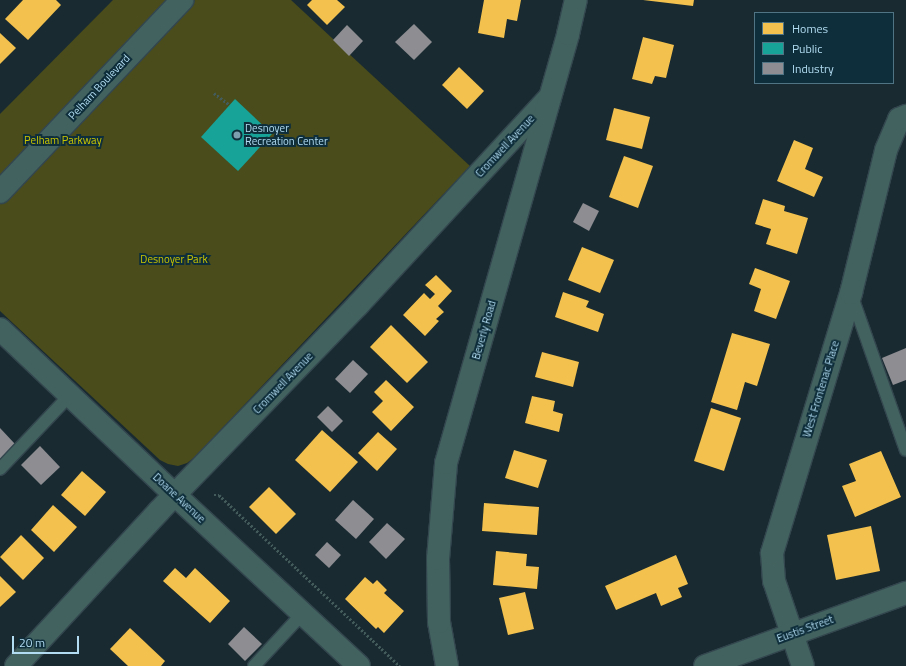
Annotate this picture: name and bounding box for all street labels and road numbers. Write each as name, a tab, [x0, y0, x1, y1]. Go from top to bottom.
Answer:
street label: Pelham Boulevard	[65, 52, 133, 122]
street label: Cromwell Avenue	[473, 112, 537, 180]
street label: Beverly Road	[469, 299, 499, 361]
street label: West Frontenac Place	[800, 339, 842, 439]
street label: Cromwell Avenue	[250, 350, 316, 416]
street label: Doane Avenue	[150, 470, 208, 526]
street label: Eustis Street	[775, 613, 835, 645]

